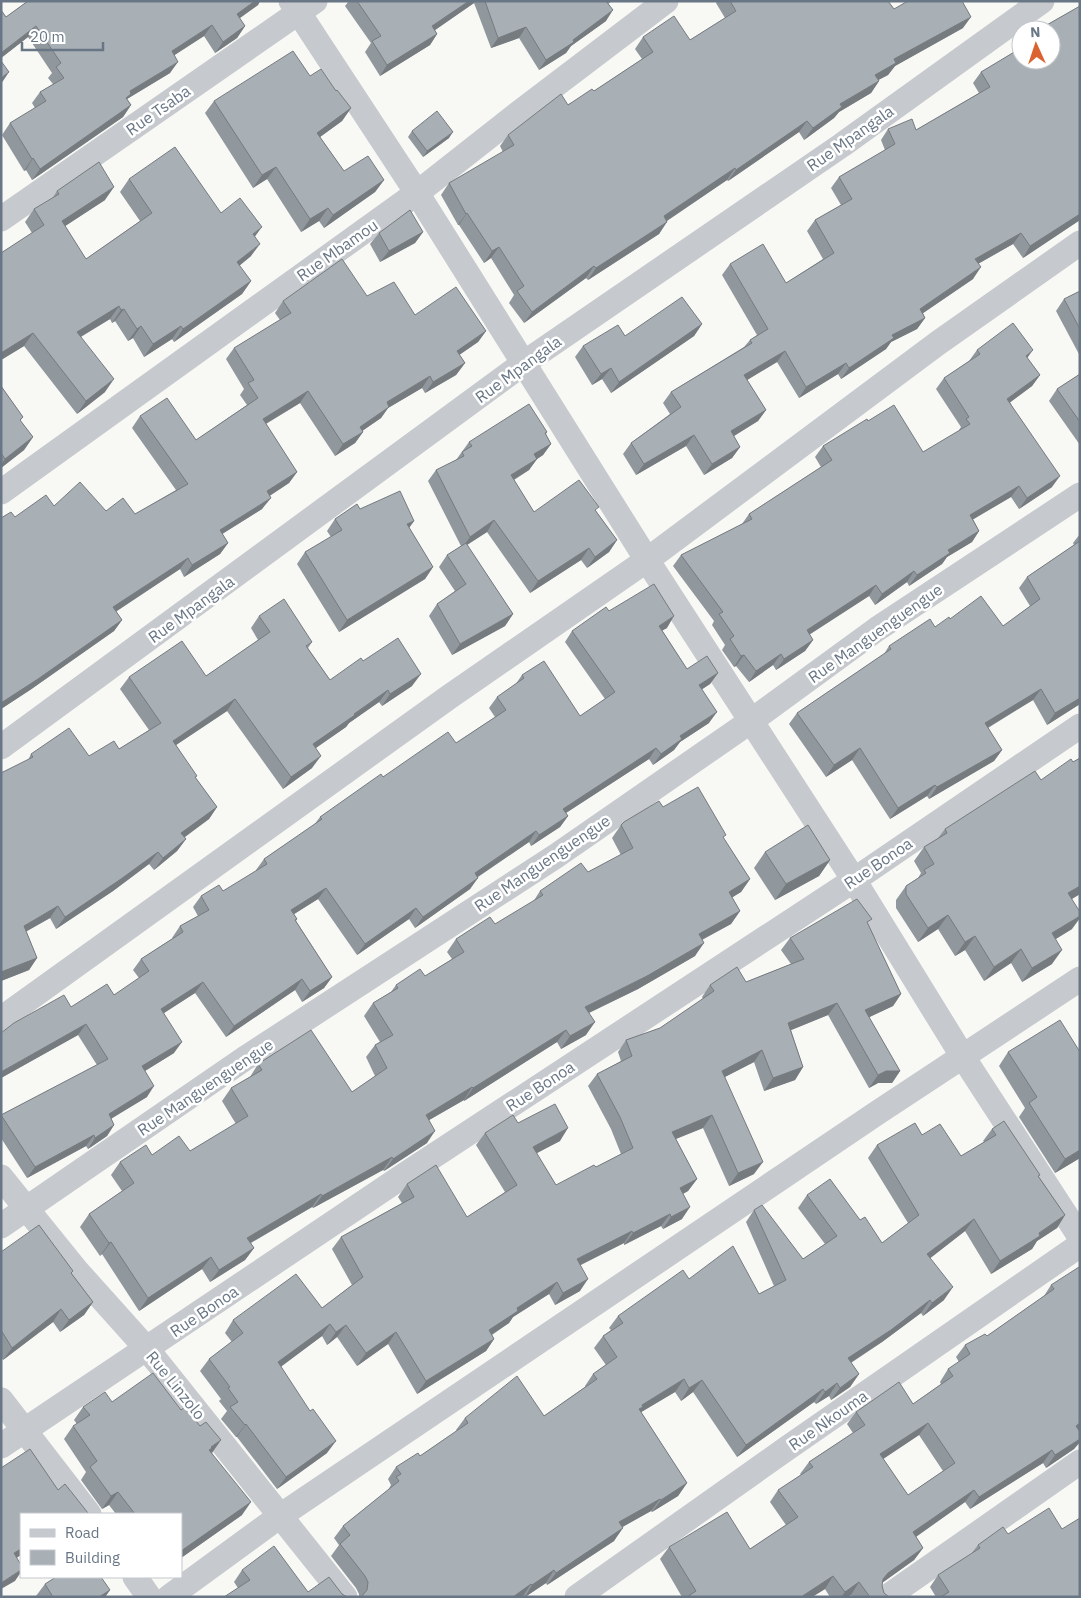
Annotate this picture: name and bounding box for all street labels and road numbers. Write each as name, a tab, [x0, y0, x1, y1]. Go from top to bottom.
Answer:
street label: Rue Tsaba	[122, 80, 194, 139]
street label: Rue Mpangala	[803, 100, 898, 175]
street label: Rue Mbamou	[292, 215, 382, 285]
street label: Rue Mpangala	[471, 331, 565, 407]
street label: Rue Mpangala	[144, 571, 238, 647]
street label: Rue Manguenguengue	[804, 579, 946, 687]
street label: Rue Manguenguengue	[470, 810, 614, 916]
street label: Rue Bonoa	[840, 833, 916, 893]
street label: Rue Manguenguengue	[133, 1034, 277, 1140]
street label: Rue Bonoa	[502, 1056, 578, 1116]
street label: Rue Bonoa	[166, 1281, 242, 1341]
street label: Rue Linzolo	[142, 1347, 210, 1423]
street label: Rue Nkouma	[785, 1385, 872, 1455]

